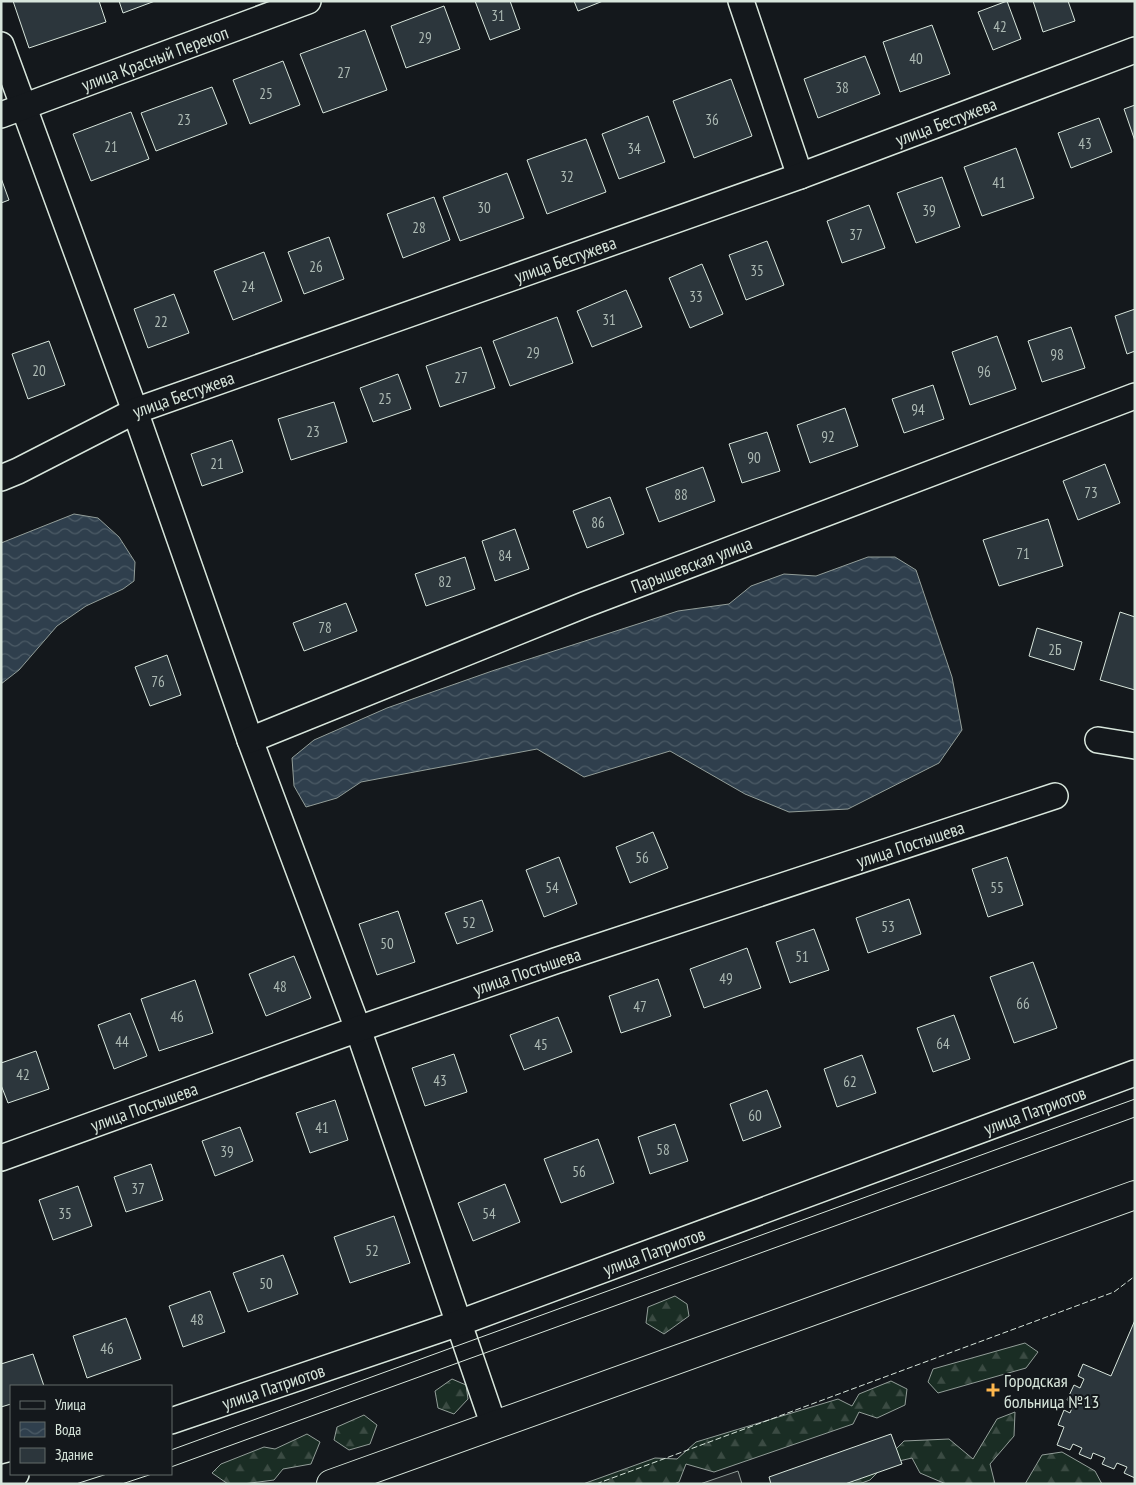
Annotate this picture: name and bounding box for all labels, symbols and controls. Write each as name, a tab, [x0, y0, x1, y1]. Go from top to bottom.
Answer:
house number: 31	[491, 6, 505, 25]
house number: 42	[993, 17, 1007, 36]
street label: улица Красный Перекоп	[78, 20, 231, 96]
house number: 29	[418, 28, 432, 47]
house number: 40	[909, 49, 923, 68]
house number: 27	[337, 63, 351, 82]
house number: 38	[835, 78, 849, 97]
house number: 25	[259, 84, 273, 103]
street label: улица Бестужева	[892, 92, 1000, 151]
house number: 23	[177, 110, 191, 129]
house number: 36	[705, 110, 719, 129]
house number: 43	[1078, 134, 1092, 153]
house number: 21	[104, 137, 118, 156]
house number: 34	[627, 139, 641, 158]
house number: 32	[560, 167, 574, 186]
house number: 41	[992, 173, 1006, 192]
house number: 30	[477, 198, 491, 217]
house number: 39	[922, 201, 936, 220]
house number: 28	[412, 218, 426, 237]
house number: 37	[849, 225, 863, 244]
street label: улица Бестужева	[511, 230, 619, 288]
house number: 26	[309, 257, 323, 276]
house number: 35	[750, 261, 764, 280]
house number: 24	[241, 277, 255, 296]
house number: 33	[689, 287, 703, 306]
house number: 31	[602, 310, 616, 329]
house number: 22	[154, 312, 168, 331]
house number: 29	[526, 343, 540, 362]
house number: 98	[1050, 345, 1064, 364]
house number: 20	[32, 361, 46, 380]
house number: 96	[977, 362, 991, 381]
street label: улица Бестужева	[129, 365, 237, 423]
house number: 27	[454, 368, 468, 387]
house number: 25	[378, 389, 392, 408]
house number: 94	[911, 400, 925, 419]
house number: 23	[306, 422, 320, 441]
house number: 92	[821, 427, 835, 446]
house number: 90	[747, 448, 761, 467]
house number: 21	[210, 454, 224, 473]
house number: 73	[1084, 483, 1098, 502]
house number: 88	[674, 485, 688, 504]
house number: 86	[591, 513, 605, 532]
street label: Парышевская улица	[627, 531, 755, 598]
house number: 71	[1016, 544, 1030, 563]
house number: 84	[498, 546, 512, 565]
house number: 82	[438, 572, 452, 591]
house number: 78	[318, 618, 332, 637]
house number: 2Б	[1048, 640, 1062, 659]
house number: 76	[151, 672, 165, 691]
street label: улица Постышева	[853, 815, 967, 872]
house number: 56	[635, 848, 649, 867]
house number: 54	[545, 878, 559, 897]
house number: 55	[990, 878, 1004, 897]
house number: 52	[462, 913, 476, 932]
house number: 53	[881, 917, 895, 936]
house number: 50	[380, 934, 394, 953]
street label: улица Постышева	[470, 942, 583, 1000]
house number: 51	[795, 947, 809, 966]
house number: 49	[719, 969, 733, 988]
house number: 48	[273, 977, 287, 996]
house number: 66	[1016, 994, 1030, 1013]
house number: 47	[633, 997, 647, 1016]
house number: 46	[170, 1007, 184, 1026]
house number: 44	[115, 1032, 129, 1051]
house number: 64	[936, 1034, 950, 1053]
house number: 45	[534, 1035, 548, 1054]
house number: 42	[16, 1065, 30, 1084]
house number: 43	[433, 1071, 447, 1090]
house number: 62	[843, 1072, 857, 1091]
street label: улица Постышева	[87, 1076, 201, 1136]
street label: улица Патриотов	[980, 1081, 1089, 1139]
house number: 60	[748, 1106, 762, 1125]
house number: 41	[315, 1118, 329, 1137]
house number: 58	[656, 1140, 670, 1159]
house number: 39	[220, 1142, 234, 1161]
house number: 56	[572, 1162, 586, 1181]
house number: 37	[131, 1179, 145, 1198]
house number: 35	[58, 1204, 72, 1223]
house number: 54	[482, 1204, 496, 1223]
street label: улица Патриотов	[600, 1222, 708, 1280]
house number: 52	[365, 1241, 379, 1260]
house number: 50	[259, 1274, 273, 1293]
house number: 48	[190, 1310, 204, 1329]
house number: 46	[100, 1339, 114, 1358]
street label: улица Патриотов	[219, 1358, 328, 1414]
place label: Городская больница №13	[1004, 1369, 1099, 1413]
marker: Городская больница №13	[986, 1383, 1000, 1397]
legend	[10, 1385, 172, 1475]
text: Улица	[55, 1395, 86, 1414]
text: Вода	[55, 1420, 81, 1439]
text: Здание	[55, 1445, 93, 1464]

